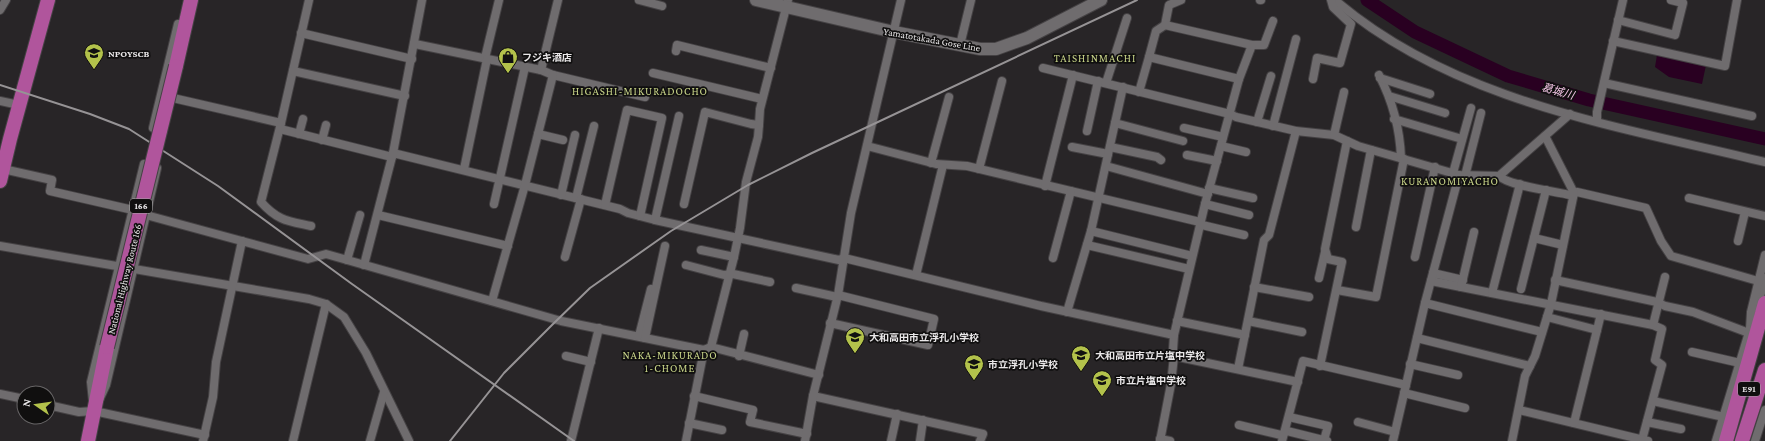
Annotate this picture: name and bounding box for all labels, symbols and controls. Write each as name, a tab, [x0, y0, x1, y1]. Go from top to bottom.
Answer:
street label: Yamatotakada Gose Line	[883, 26, 982, 54]
school or university icon: NPOYSCB	[83, 42, 105, 70]
shop icon: フジキ酒店	[497, 46, 519, 74]
place label: NPOYSCB	[108, 48, 150, 59]
place label: フジキ酒店	[522, 52, 572, 63]
district label: TAISHINMACHI	[1054, 52, 1136, 64]
water label: 葛城川	[1540, 81, 1576, 102]
district label: HIGASHI-MIKURADOCHO	[572, 85, 708, 97]
district label: KURANOMIYACHO	[1401, 175, 1499, 187]
road number: 166	[130, 199, 152, 213]
street label: National Highway Route 166	[105, 223, 143, 335]
school or university icon: 大和高田市立浮孔小学校	[844, 326, 866, 354]
place label: 大和高田市立浮孔小学校	[869, 332, 979, 343]
school or university icon: 大和高田市立片塩中学校	[1070, 344, 1092, 372]
district label: NAKA-MIKURADO 1-CHOME	[622, 349, 718, 374]
place label: 大和高田市立片塩中学校	[1095, 350, 1205, 361]
school or university icon: 市立浮孔小学校	[963, 353, 985, 381]
place label: 市立浮孔小学校	[988, 359, 1058, 370]
school or university icon: 市立片塩中学校	[1091, 369, 1113, 397]
place label: 市立片塩中学校	[1116, 375, 1186, 386]
road number: E91	[1738, 382, 1760, 396]
north arrow	[16, 385, 56, 425]
text: N	[20, 397, 33, 408]

